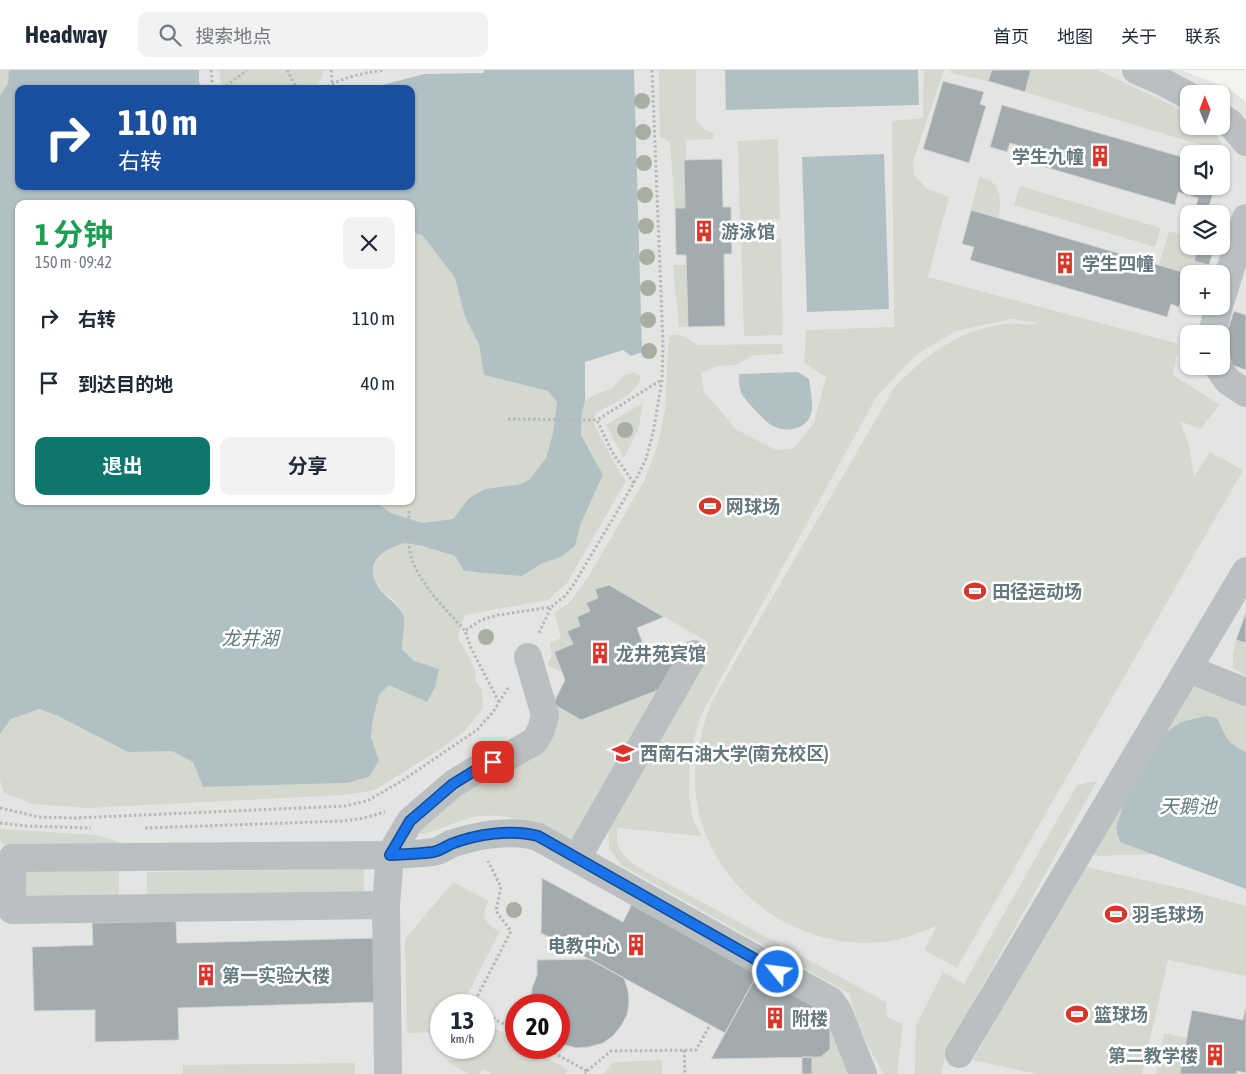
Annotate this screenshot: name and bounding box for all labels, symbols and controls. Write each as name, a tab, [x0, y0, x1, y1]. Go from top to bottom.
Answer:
search box	[138, 12, 488, 57]
text: Headway	[25, 21, 108, 48]
icon: search	[156, 21, 184, 49]
text: 搜索地点	[196, 25, 272, 47]
text: 首页	[993, 26, 1029, 47]
text: 地图	[1057, 26, 1093, 47]
text: 关于	[1121, 26, 1157, 47]
text: 联系	[1185, 26, 1221, 47]
north arrow	[1180, 85, 1230, 135]
map controls	[1180, 85, 1230, 375]
text: 110 m	[118, 102, 197, 142]
icon: right	[35, 105, 100, 170]
building icon: 学生九幢	[1087, 143, 1113, 169]
button: sound	[1180, 145, 1230, 195]
place label: 学生九幢	[1012, 146, 1084, 167]
text: 右转	[118, 148, 162, 174]
button: layers	[1180, 205, 1230, 255]
text: 1 分钟	[35, 217, 113, 251]
button: close	[343, 217, 395, 269]
building icon: 游泳馆	[691, 218, 717, 244]
place label: 游泳馆	[721, 221, 775, 242]
building icon: 学生四幢	[1052, 250, 1078, 276]
text: 150 m · 09:42	[35, 253, 112, 271]
place label: 学生四幢	[1082, 253, 1154, 274]
button: +	[1180, 265, 1230, 315]
icon: right	[35, 304, 63, 332]
text: 110 m	[352, 307, 395, 329]
text: 右转	[78, 308, 116, 330]
button: −	[1180, 325, 1230, 375]
icon: arrive	[35, 369, 63, 397]
text: 40 m	[361, 372, 395, 394]
text: 到达目的地	[78, 373, 173, 395]
button: 退出	[35, 437, 210, 495]
button: 分享	[220, 437, 395, 495]
sports icon: 网球场	[697, 493, 723, 519]
place label: 网球场	[726, 496, 780, 517]
sports icon: 田径运动场	[962, 578, 988, 604]
place label: 田径运动场	[992, 581, 1082, 602]
water label: 龙井湖	[221, 627, 281, 649]
building icon: 龙井苑宾馆	[587, 640, 613, 666]
place label: 龙井苑宾馆	[616, 643, 706, 664]
school or university icon: 西南石油大学(南充校区)	[610, 740, 636, 766]
pin	[472, 741, 514, 783]
place label: 西南石油大学(南充校区)	[640, 743, 829, 764]
icon: arrive	[479, 748, 507, 776]
water label: 天鹅池	[1159, 795, 1218, 817]
sports icon: 羽毛球场	[1103, 901, 1129, 927]
place label: 羽毛球场	[1132, 904, 1204, 925]
building icon: 电教中心	[623, 932, 649, 958]
place label: 电教中心	[548, 935, 620, 956]
position arrow	[751, 945, 803, 997]
building icon: 第一实验大楼	[193, 962, 219, 988]
place label: 第一实验大楼	[222, 965, 330, 986]
speed limit sign: 20	[505, 994, 570, 1059]
sports icon: 篮球场	[1064, 1001, 1090, 1027]
place label: 篮球场	[1094, 1004, 1148, 1025]
building icon: 附楼	[762, 1005, 788, 1031]
text: 13	[451, 1006, 474, 1034]
place label: 附楼	[792, 1008, 828, 1029]
text: km/h	[451, 1032, 474, 1046]
building icon: 第二教学楼	[1202, 1042, 1228, 1068]
place label: 第二教学楼	[1108, 1045, 1198, 1066]

